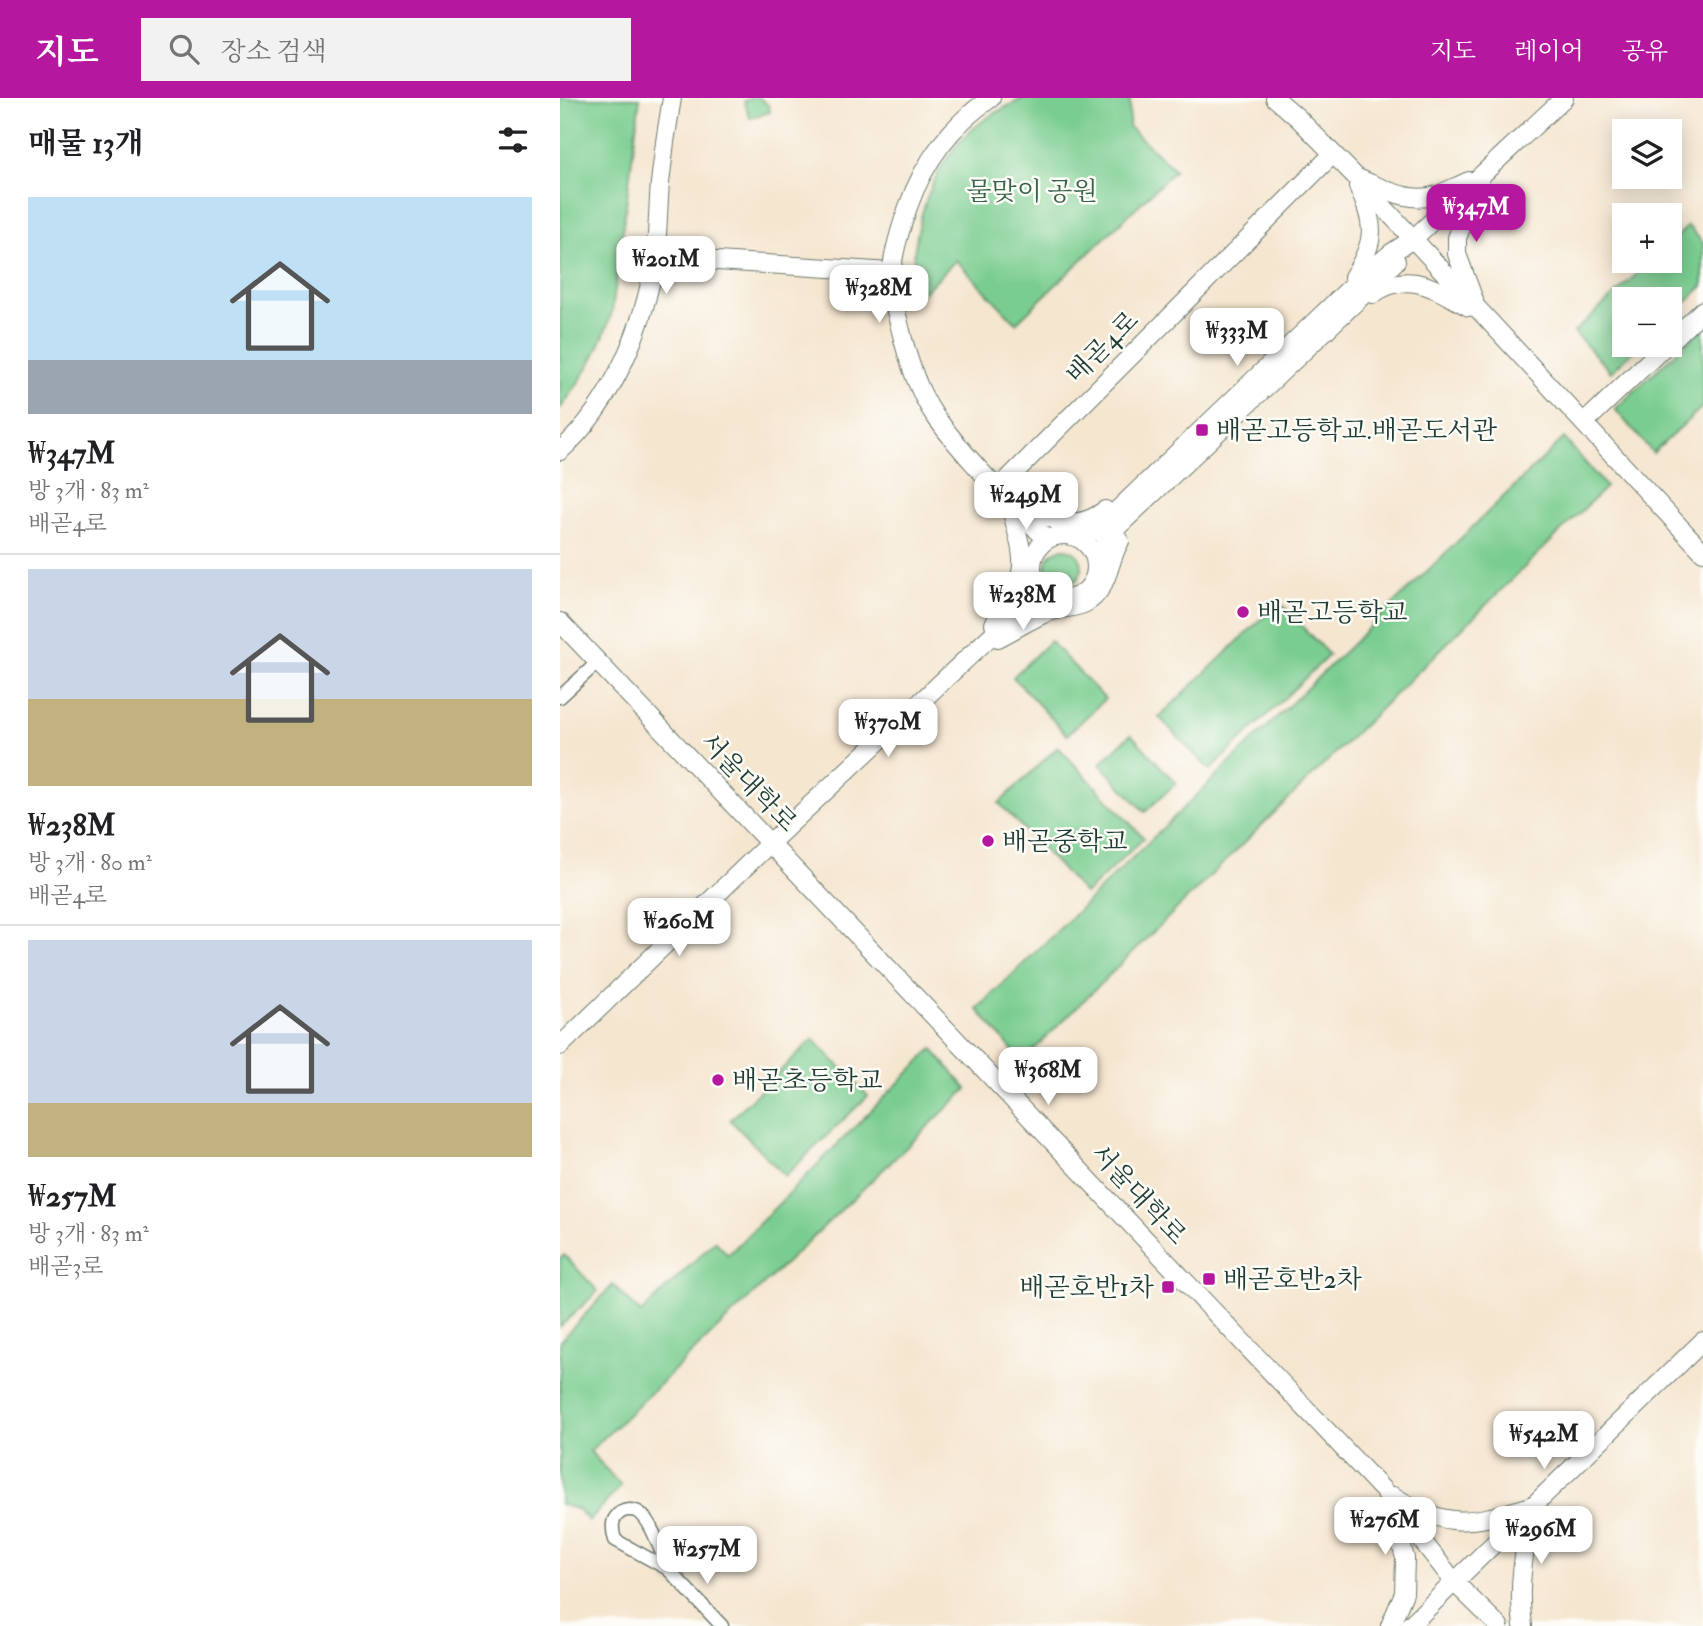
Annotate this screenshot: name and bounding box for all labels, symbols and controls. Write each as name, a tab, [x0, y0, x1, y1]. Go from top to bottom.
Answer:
search box	[141, 18, 631, 81]
icon: search	[165, 30, 203, 68]
text: 지도	[35, 32, 99, 73]
text: 장소 검색	[221, 36, 327, 68]
text: 지도	[1430, 36, 1476, 67]
text: 레이어	[1514, 36, 1584, 67]
text: 공유	[1622, 36, 1668, 67]
map controls	[1612, 119, 1682, 357]
button: layers	[1612, 119, 1682, 189]
icon: filters	[494, 121, 532, 159]
text: 매물 13개	[28, 125, 143, 162]
park label: 물맞이 공원	[966, 176, 1098, 208]
pin: ₩347M	[1427, 184, 1525, 244]
text: ₩347M	[1443, 192, 1509, 221]
button: +	[1612, 203, 1682, 273]
pin: ₩201M	[617, 236, 715, 296]
icon: home	[217, 243, 343, 369]
text: ₩201M	[632, 244, 700, 273]
pin: ₩328M	[830, 266, 928, 325]
text: ₩328M	[845, 273, 913, 302]
button: −	[1612, 287, 1682, 357]
street label: 배곧4로	[1060, 305, 1146, 391]
pin: ₩333M	[1188, 308, 1286, 368]
text: ₩333M	[1206, 316, 1268, 345]
place label: 배곧고등학교.배곧도서관	[1216, 415, 1497, 447]
marker: 배곧고등학교.배곧도서관	[1194, 422, 1210, 438]
text: ₩347M	[28, 435, 115, 472]
pin: ₩249M	[977, 472, 1075, 532]
text: 방 3개 · 83 m²	[28, 476, 149, 505]
text: ₩249M	[990, 480, 1062, 509]
text: 배곧4로	[28, 509, 107, 538]
pin: ₩238M	[974, 573, 1072, 632]
text: ₩238M	[989, 580, 1057, 609]
place label: 배곧고등학교	[1257, 597, 1408, 629]
marker: 배곧고등학교	[1235, 604, 1251, 620]
icon: home	[217, 615, 343, 741]
pin: ₩370M	[839, 700, 937, 759]
text: ₩370M	[855, 707, 921, 736]
street label: 서울대학로	[693, 726, 803, 839]
text: ₩238M	[28, 807, 116, 844]
place label: 배곧중학교	[1002, 826, 1128, 858]
marker: 배곧중학교	[980, 833, 996, 849]
text: 방 3개 · 80 m²	[28, 848, 152, 877]
text: 배곧4로	[28, 881, 107, 910]
pin: ₩260M	[630, 898, 728, 958]
text: ₩260M	[644, 906, 714, 935]
icon: home	[217, 986, 343, 1112]
pin: ₩368M	[999, 1048, 1097, 1107]
text: ₩368M	[1014, 1055, 1082, 1084]
place label: 배곧초등학교	[732, 1065, 883, 1097]
marker: 배곧초등학교	[710, 1072, 726, 1088]
street label: 서울대학로	[1084, 1138, 1193, 1252]
text: ₩257M	[28, 1178, 117, 1215]
text: 방 3개 · 83 m²	[28, 1219, 149, 1248]
text: 배곧3로	[28, 1252, 103, 1281]
place label: 배곧호반2차	[1223, 1264, 1362, 1296]
marker: 배곧호반2차	[1201, 1271, 1217, 1287]
place label: 배곧호반1차	[1019, 1272, 1154, 1304]
marker: 배곧호반1차	[1160, 1279, 1176, 1295]
pin: ₩542M	[1495, 1412, 1593, 1471]
text: ₩542M	[1509, 1419, 1579, 1448]
pin: ₩276M	[1336, 1498, 1434, 1557]
text: ₩276M	[1350, 1505, 1420, 1534]
pin: ₩296M	[1492, 1506, 1590, 1566]
text: ₩296M	[1506, 1514, 1576, 1543]
pin: ₩257M	[658, 1526, 756, 1586]
text: ₩257M	[673, 1534, 741, 1563]

